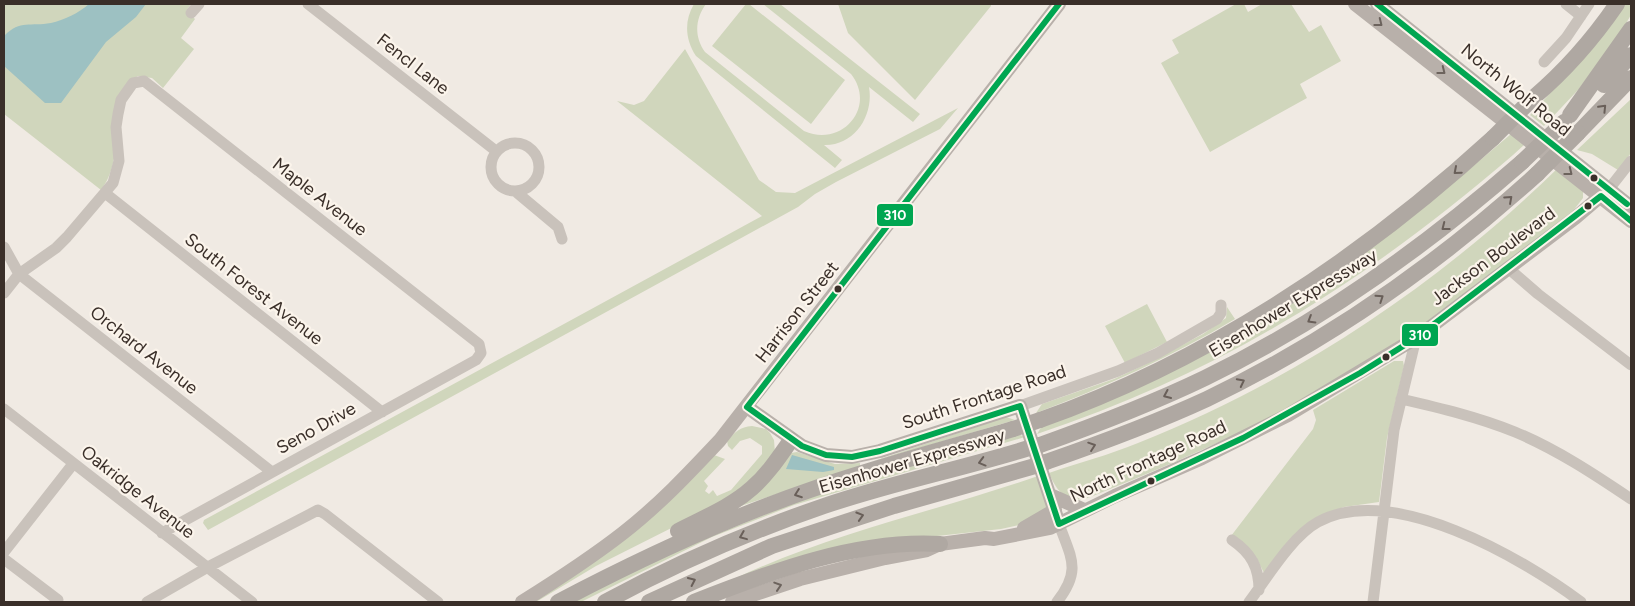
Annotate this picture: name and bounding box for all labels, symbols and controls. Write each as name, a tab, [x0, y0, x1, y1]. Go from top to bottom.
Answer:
one-way arrow	[1373, 17, 1382, 25]
street label: Fencl Lane	[372, 29, 454, 99]
street label: North Wolf Road	[1457, 39, 1575, 141]
one-way arrow	[1436, 66, 1445, 75]
one-way arrow	[1597, 105, 1606, 114]
street label: Maple Avenue	[268, 153, 372, 241]
one-way arrow	[1453, 165, 1462, 174]
one-way arrow	[1564, 166, 1573, 175]
unlabelled marker	[1589, 173, 1599, 183]
one-way arrow	[1503, 196, 1512, 205]
unlabelled marker	[1583, 201, 1593, 211]
street label: Jackson Boulevard	[1426, 202, 1560, 310]
line badge: 310	[876, 203, 914, 227]
text: 310	[884, 207, 906, 224]
one-way arrow	[1441, 222, 1450, 231]
street label: South Forest Avenue	[180, 228, 328, 350]
street label: Eisenhower Expressway	[1205, 244, 1382, 362]
street label: Harrison Street	[751, 257, 844, 367]
unlabelled marker	[833, 284, 843, 294]
one-way arrow	[1375, 295, 1384, 304]
street label: Orchard Avenue	[86, 301, 203, 399]
one-way arrow	[1307, 313, 1316, 323]
line badge: 310	[1401, 323, 1439, 347]
text: 310	[1409, 327, 1431, 344]
unlabelled marker	[1381, 352, 1391, 362]
street label: South Frontage Road	[899, 360, 1069, 434]
one-way arrow	[1236, 378, 1245, 388]
one-way arrow	[1163, 389, 1172, 400]
street label: Seno Drive	[272, 397, 360, 459]
street label: North Frontage Road	[1066, 415, 1230, 507]
street label: Eisenhower Expressway	[816, 424, 1008, 498]
street label: Oakridge Avenue	[77, 441, 199, 543]
one-way arrow	[1087, 442, 1096, 452]
one-way arrow	[977, 456, 986, 467]
unlabelled marker	[1146, 476, 1156, 486]
one-way arrow	[795, 488, 803, 498]
one-way arrow	[855, 512, 864, 522]
one-way arrow	[739, 530, 748, 540]
one-way arrow	[687, 576, 696, 587]
one-way arrow	[773, 582, 781, 592]

